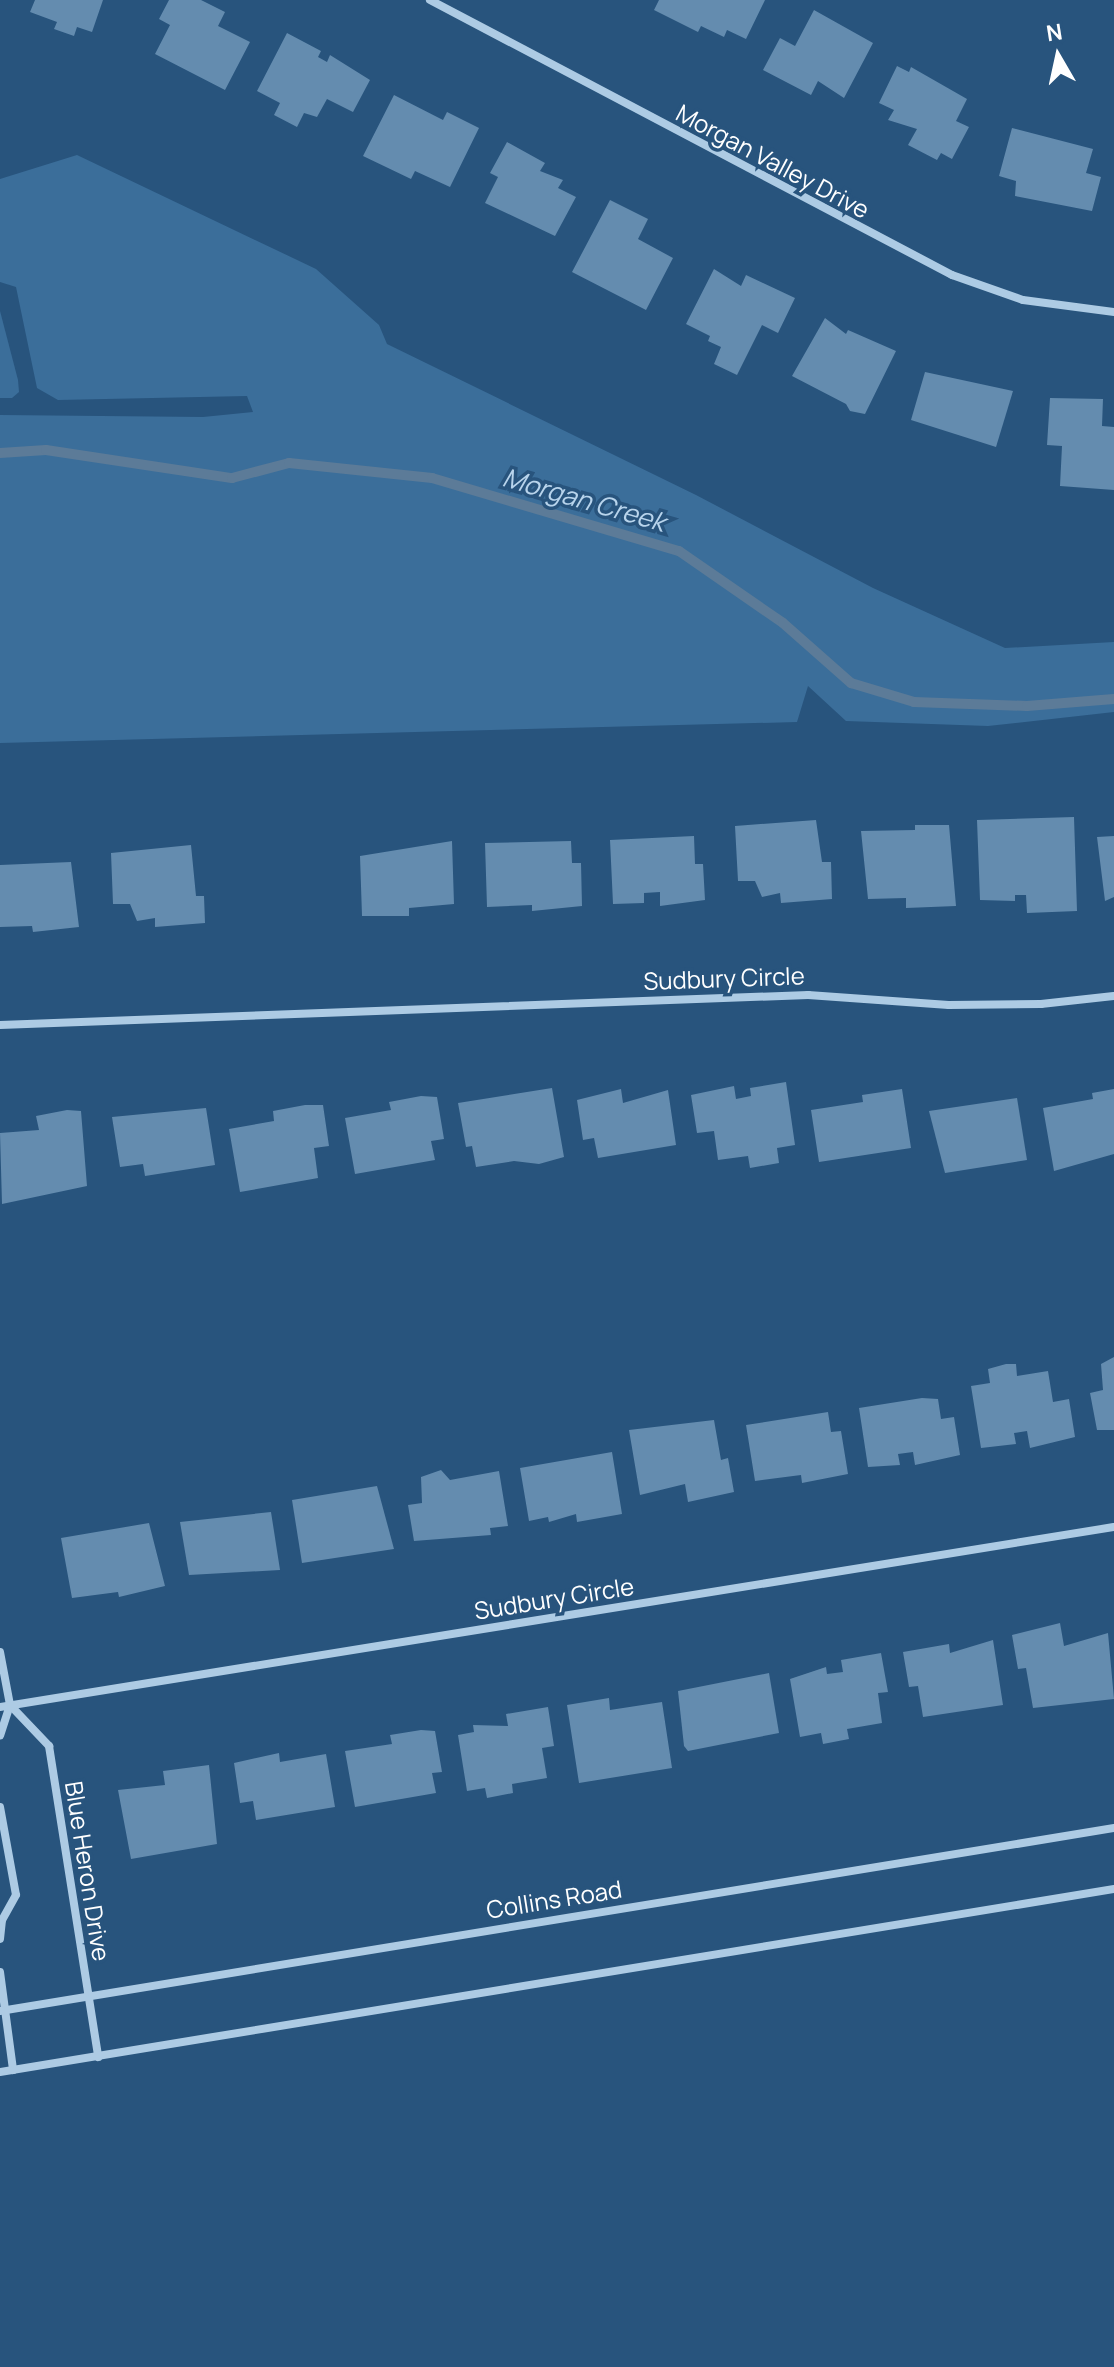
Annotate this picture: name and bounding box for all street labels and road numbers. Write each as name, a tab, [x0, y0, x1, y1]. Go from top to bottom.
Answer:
street label: Morgan Valley Drive	[672, 98, 874, 224]
street label: Sudbury Circle	[643, 961, 805, 995]
street label: Sudbury Circle	[472, 1571, 636, 1625]
street label: Blue Heron Drive	[60, 1779, 116, 1963]
street label: Collins Road	[484, 1874, 624, 1924]

